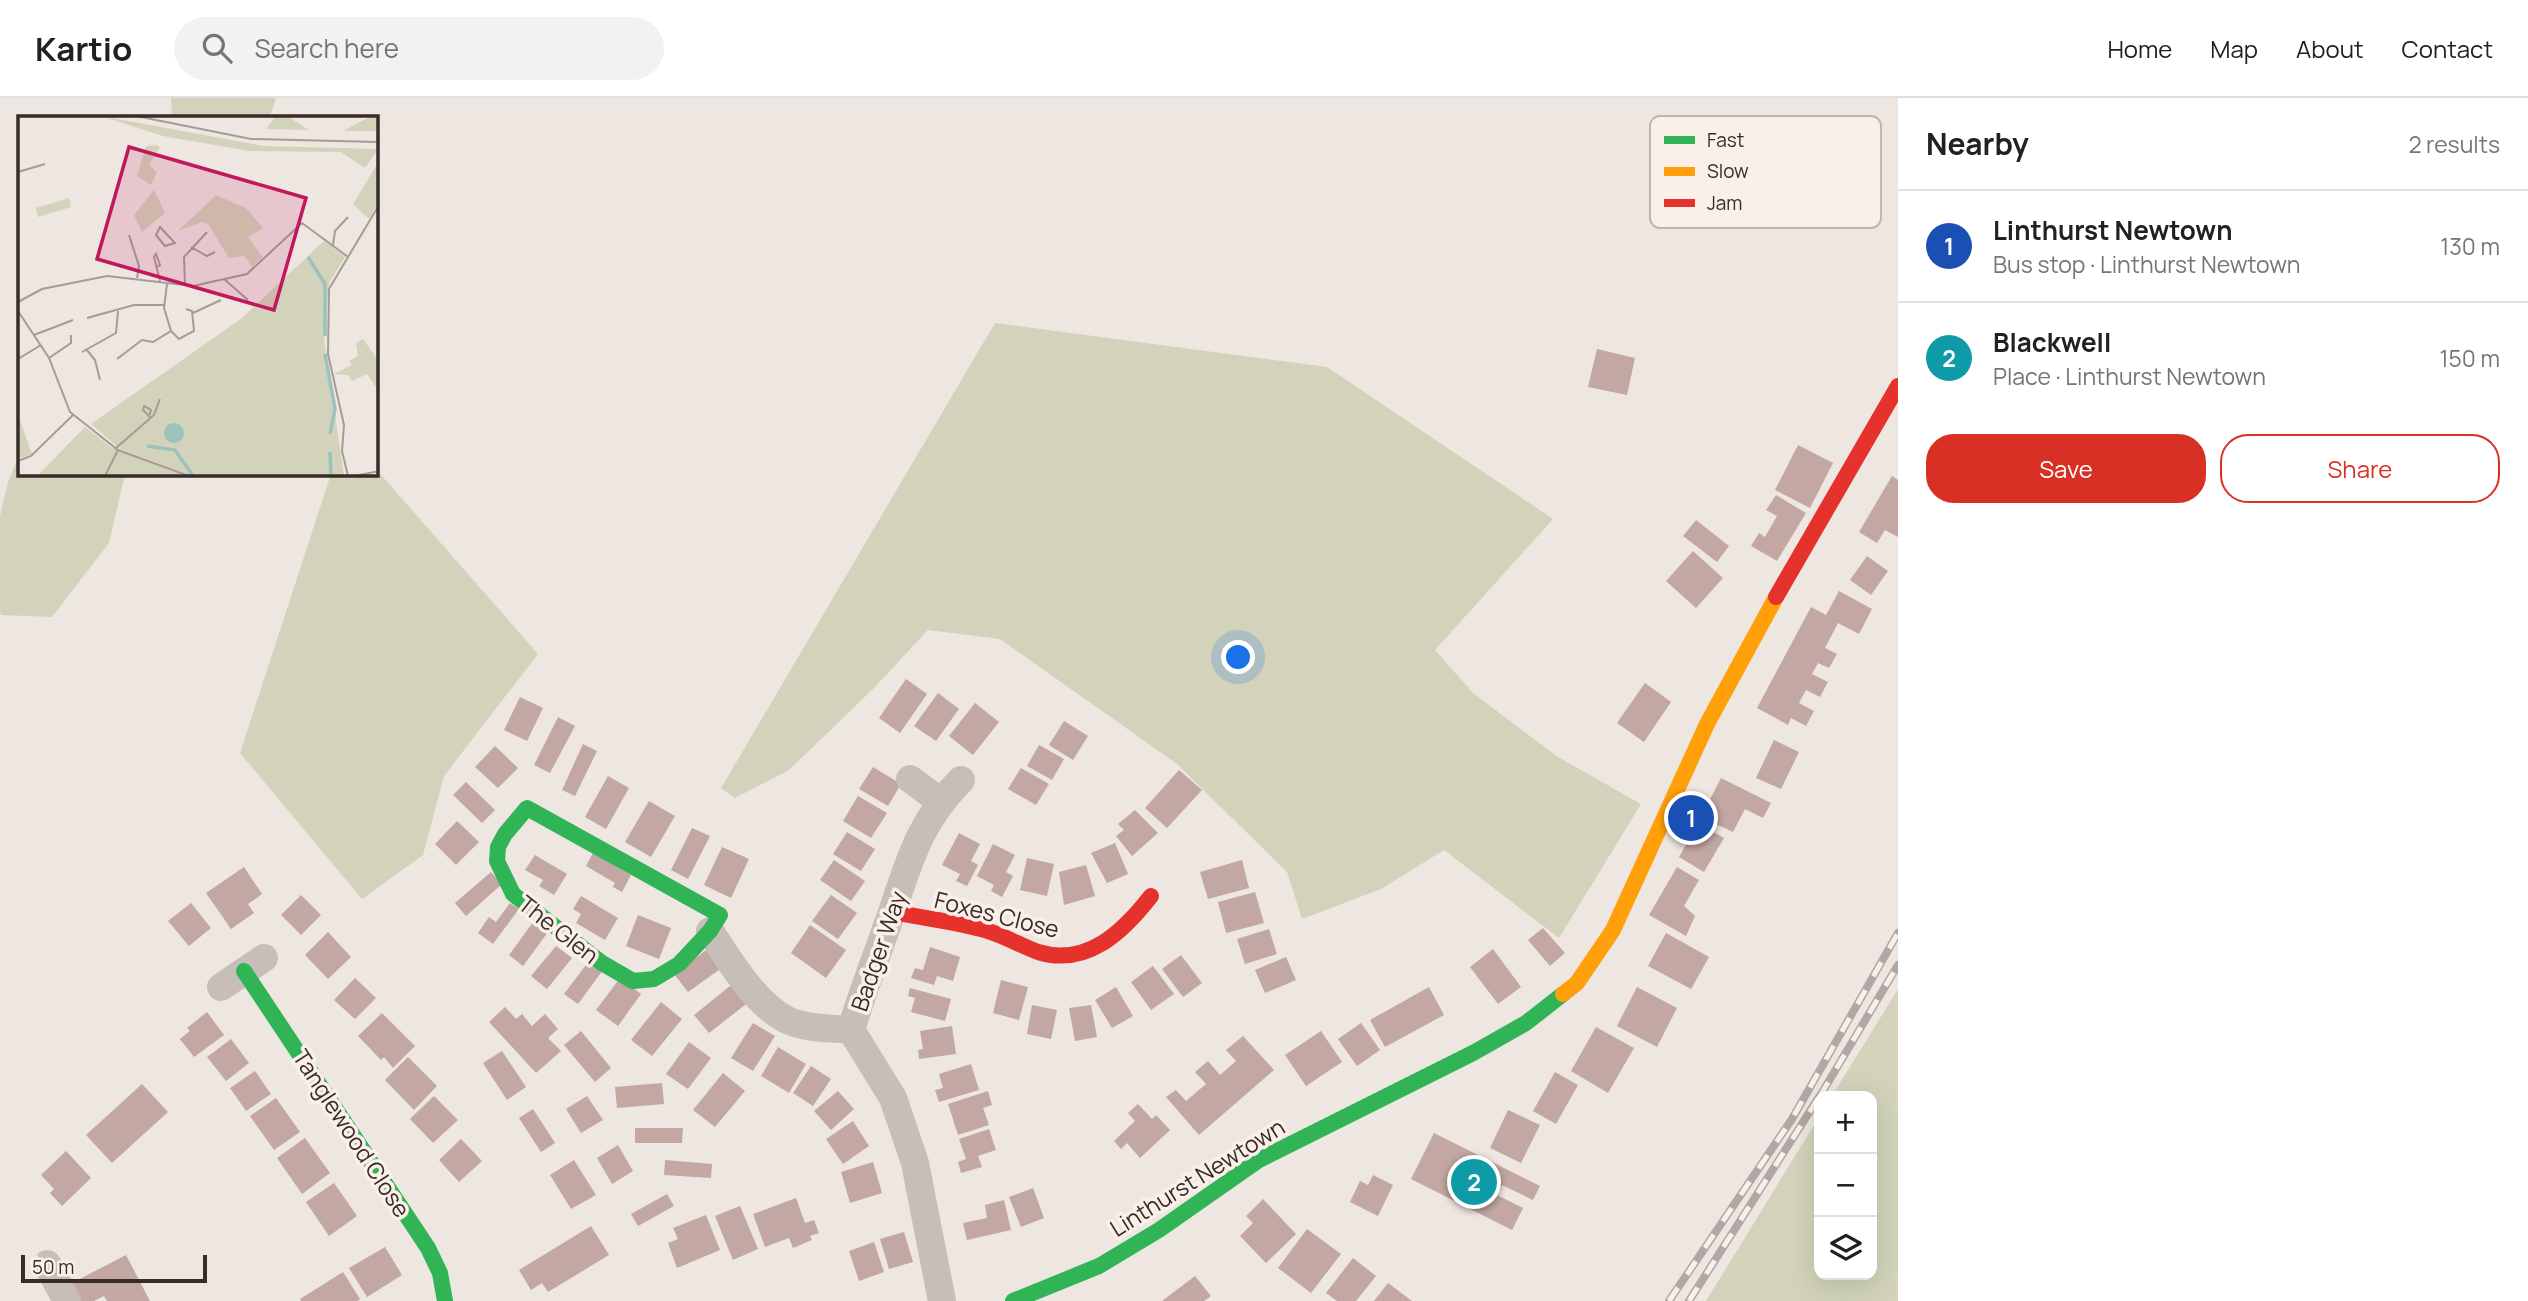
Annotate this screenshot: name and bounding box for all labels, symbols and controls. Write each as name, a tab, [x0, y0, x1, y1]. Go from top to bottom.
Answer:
search box	[174, 17, 664, 80]
text: Kartio	[35, 26, 132, 71]
icon: search	[198, 29, 236, 67]
text: Search here	[254, 30, 399, 66]
text: Home	[2107, 32, 2172, 65]
text: Map	[2210, 32, 2258, 65]
text: About	[2296, 32, 2364, 65]
text: Contact	[2402, 32, 2493, 65]
inset map	[18, 116, 378, 476]
legend	[1650, 116, 1881, 228]
text: Nearby	[1926, 123, 2029, 164]
text: Fast	[1707, 127, 1744, 153]
text: 2 results	[2408, 128, 2500, 160]
text: Slow	[1707, 158, 1749, 184]
text: Jam	[1707, 190, 1742, 216]
text: Linthurst Newtown	[1993, 212, 2233, 248]
text: 1	[1944, 230, 1954, 262]
text: 130 m	[2440, 230, 2500, 262]
text: Bus stop · Linthurst Newtown	[1993, 248, 2301, 280]
text: Blackwell	[1993, 324, 2111, 360]
text: 2	[1942, 342, 1956, 374]
text: 150 m	[2440, 342, 2500, 374]
text: Place · Linthurst Newtown	[1993, 360, 2266, 392]
button: Save	[1926, 434, 2206, 503]
button: Share	[2220, 434, 2500, 503]
your location	[1221, 640, 1255, 674]
pin: 1	[1668, 792, 1714, 844]
street label: Foxes Close	[931, 883, 1063, 945]
street label: Badger Way	[842, 887, 914, 1015]
street label: The Glen	[512, 888, 606, 970]
street label: Tanglewood Close	[286, 1043, 418, 1223]
map controls	[1814, 1091, 1877, 1280]
button: +	[1814, 1091, 1877, 1154]
street label: Linthurst Newtown	[1103, 1110, 1291, 1244]
button: −	[1814, 1154, 1877, 1217]
pin: 2	[1451, 1156, 1497, 1208]
button: layers	[1814, 1217, 1877, 1280]
scale bar	[21, 1252, 206, 1284]
text: 50 m	[32, 1254, 74, 1280]

